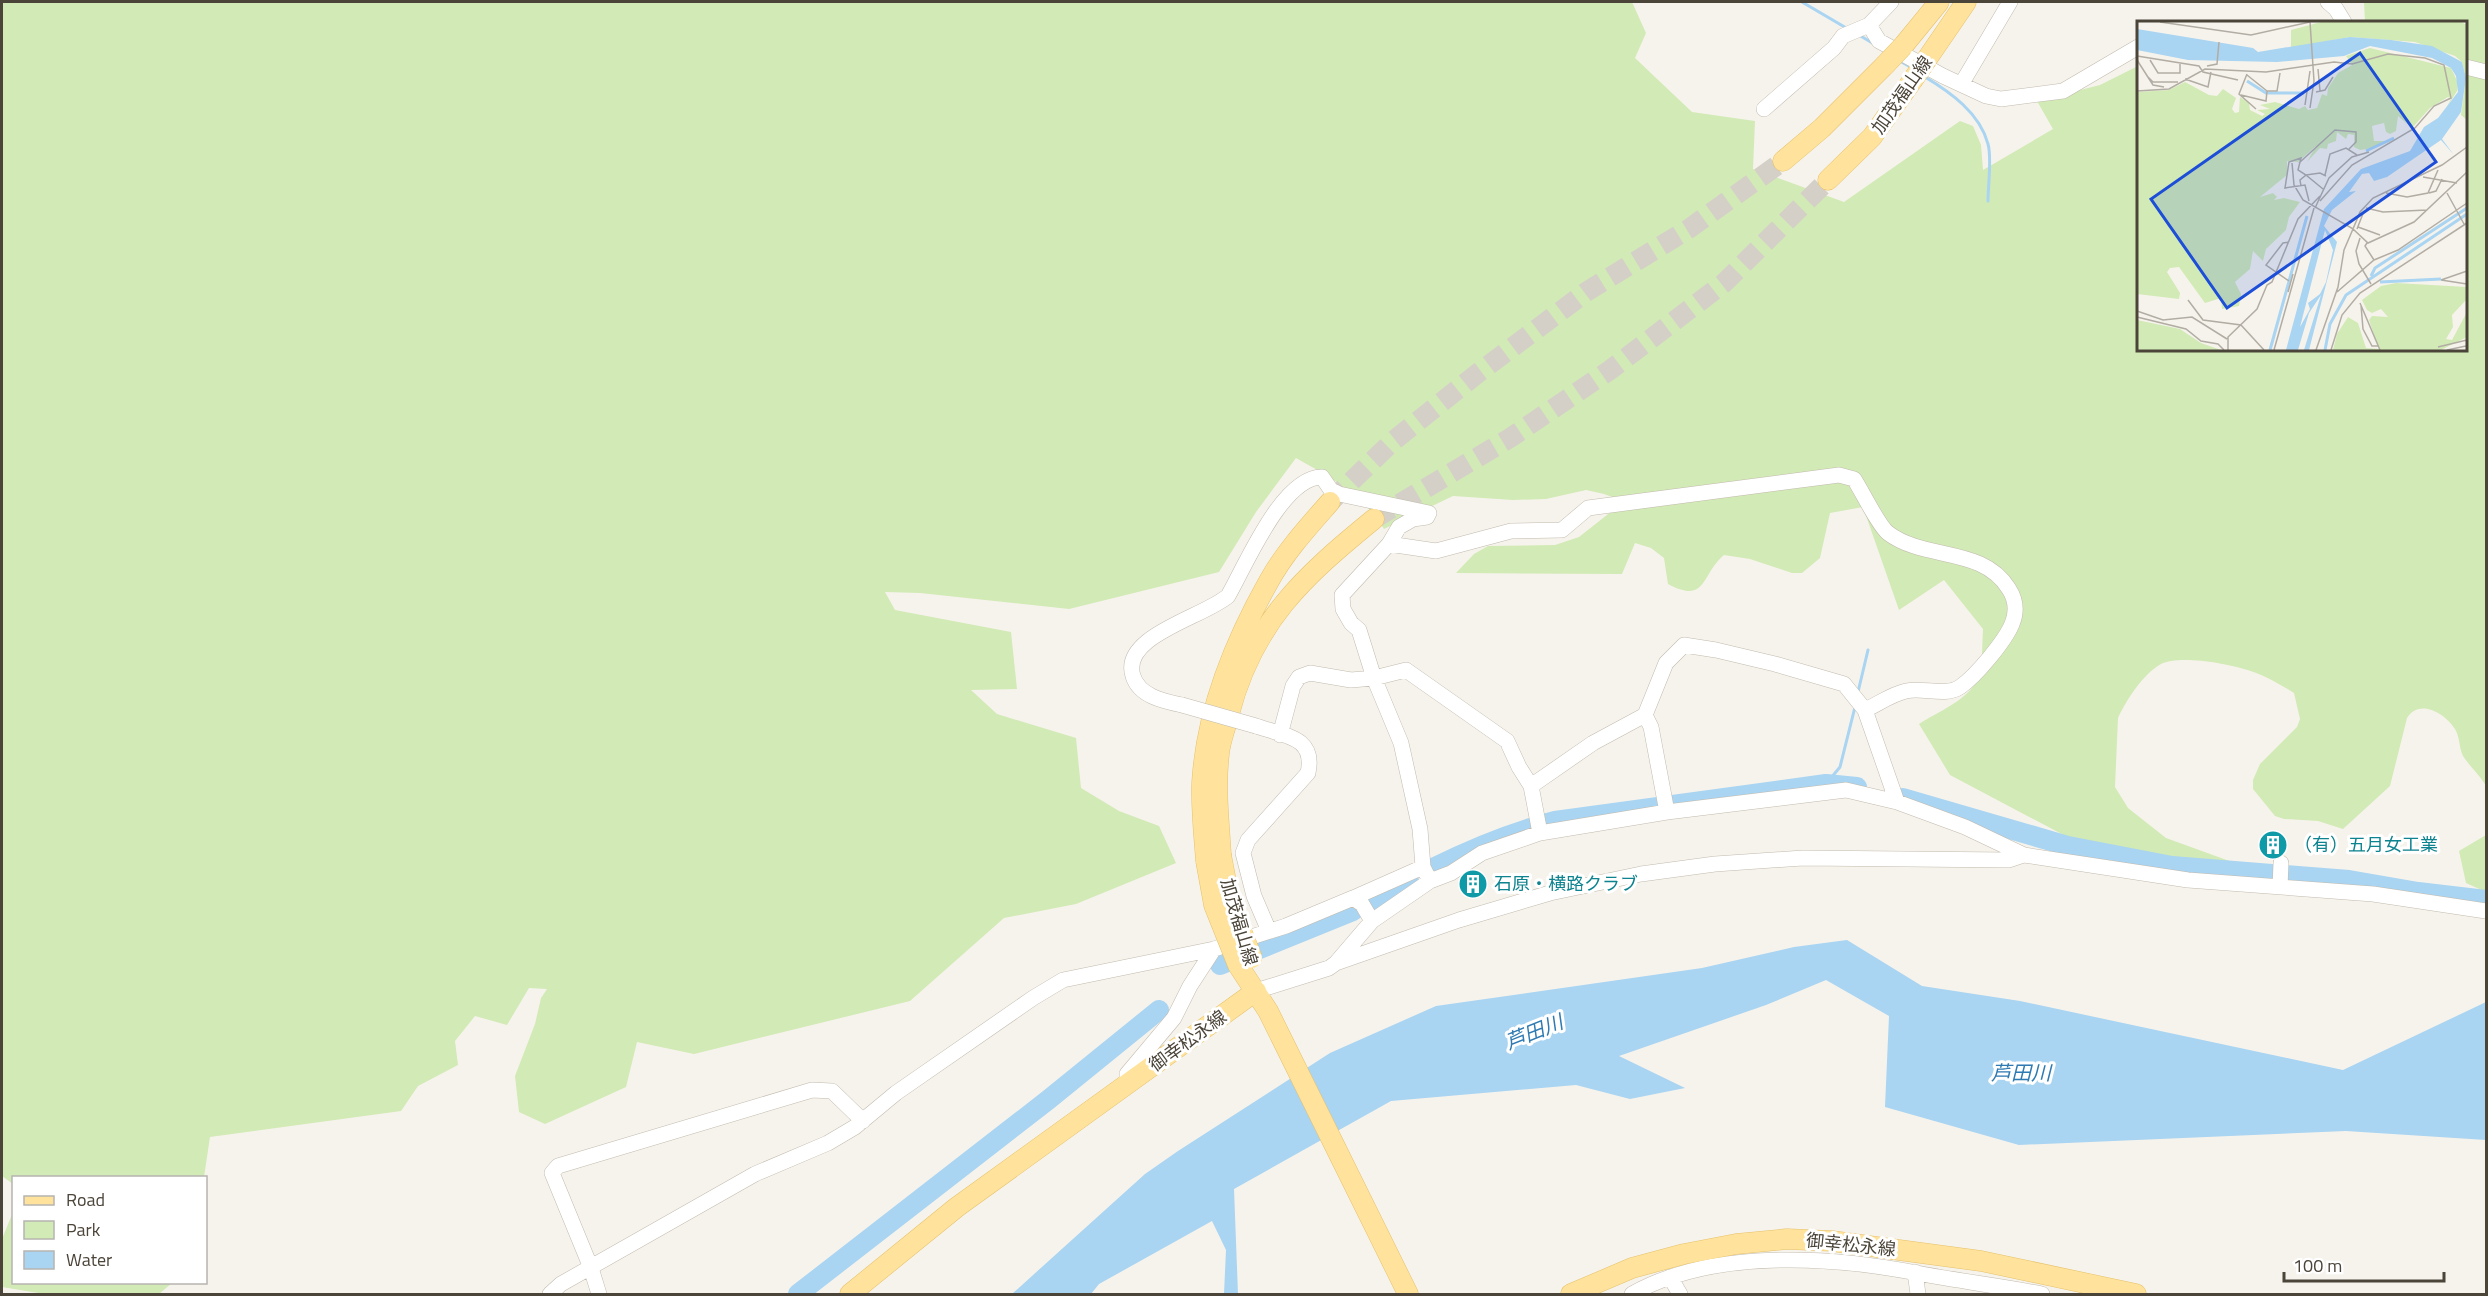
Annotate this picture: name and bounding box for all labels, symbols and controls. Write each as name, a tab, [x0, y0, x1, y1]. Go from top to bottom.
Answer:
inset map	[2137, 21, 2467, 351]
street label: 加茂福山線	[1865, 50, 1938, 139]
building icon: （有）五月女工業	[2257, 829, 2289, 861]
place label: （有）五月女工業	[2294, 831, 2438, 858]
building icon: 石原・横路クラブ	[1457, 868, 1489, 900]
place label: 石原・横路クラブ	[1494, 870, 1638, 897]
street label: 加茂福山線	[1214, 875, 1265, 969]
street label: 御幸松永線	[1143, 1003, 1232, 1078]
water label: 芦田川	[1500, 1005, 1569, 1057]
water label: 芦田川	[1991, 1057, 2053, 1088]
legend	[12, 1176, 207, 1284]
text: Road	[66, 1186, 105, 1213]
text: Park	[66, 1216, 101, 1243]
street label: 御幸松永線	[1805, 1226, 1897, 1263]
scale bar	[2284, 1245, 2444, 1283]
text: Water	[66, 1246, 112, 1273]
text: 100 m	[2293, 1252, 2342, 1279]

